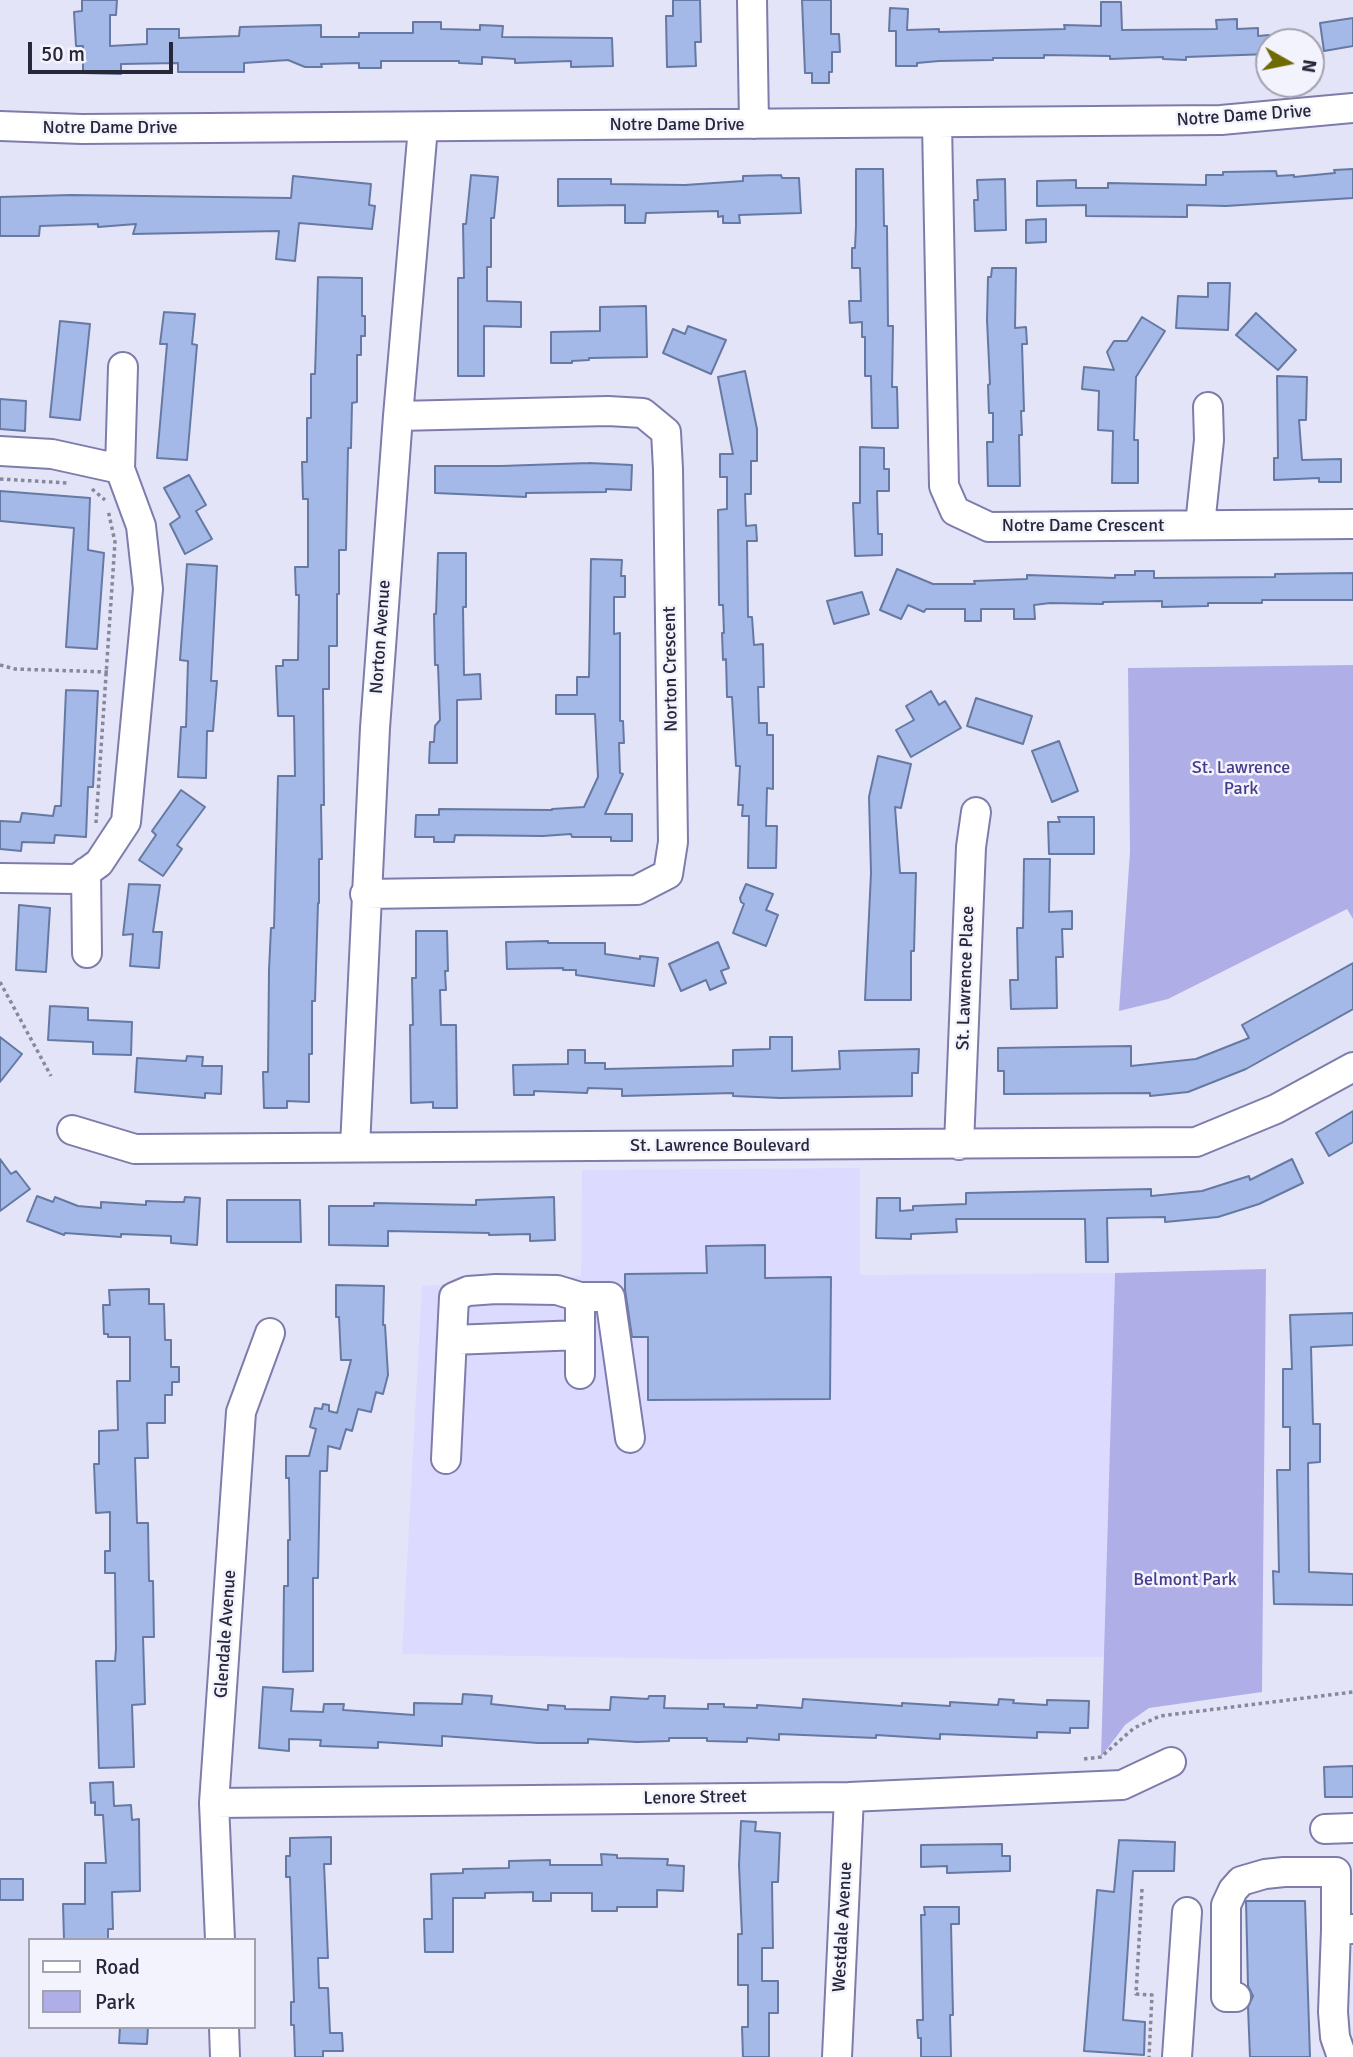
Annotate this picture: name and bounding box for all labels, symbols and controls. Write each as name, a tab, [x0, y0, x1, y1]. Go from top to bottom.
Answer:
scale bar	[32, 28, 177, 72]
north arrow	[1255, 28, 1325, 98]
text: 50 m	[41, 41, 85, 67]
text: N	[1296, 58, 1322, 74]
street label: Notre Dame Drive	[1176, 101, 1312, 131]
street label: Notre Dame Drive	[609, 114, 745, 136]
street label: Notre Dame Drive	[42, 117, 178, 139]
street label: Notre Dame Crescent	[1002, 515, 1164, 537]
street label: Norton Avenue	[366, 579, 396, 695]
street label: Norton Crescent	[659, 606, 683, 732]
park label: St. Lawrence Park	[1192, 757, 1290, 800]
street label: St. Lawrence Place	[953, 905, 979, 1051]
street label: St. Lawrence Boulevard	[630, 1135, 810, 1157]
street label: Glendale Avenue	[211, 1569, 241, 1699]
park label: Belmont Park	[1133, 1569, 1237, 1591]
street label: Lenore Street	[643, 1786, 747, 1810]
street label: Westdale Avenue	[829, 1861, 857, 1993]
legend	[28, 1938, 256, 2029]
text: Road	[95, 1954, 140, 1980]
text: Park	[95, 1989, 135, 2015]

